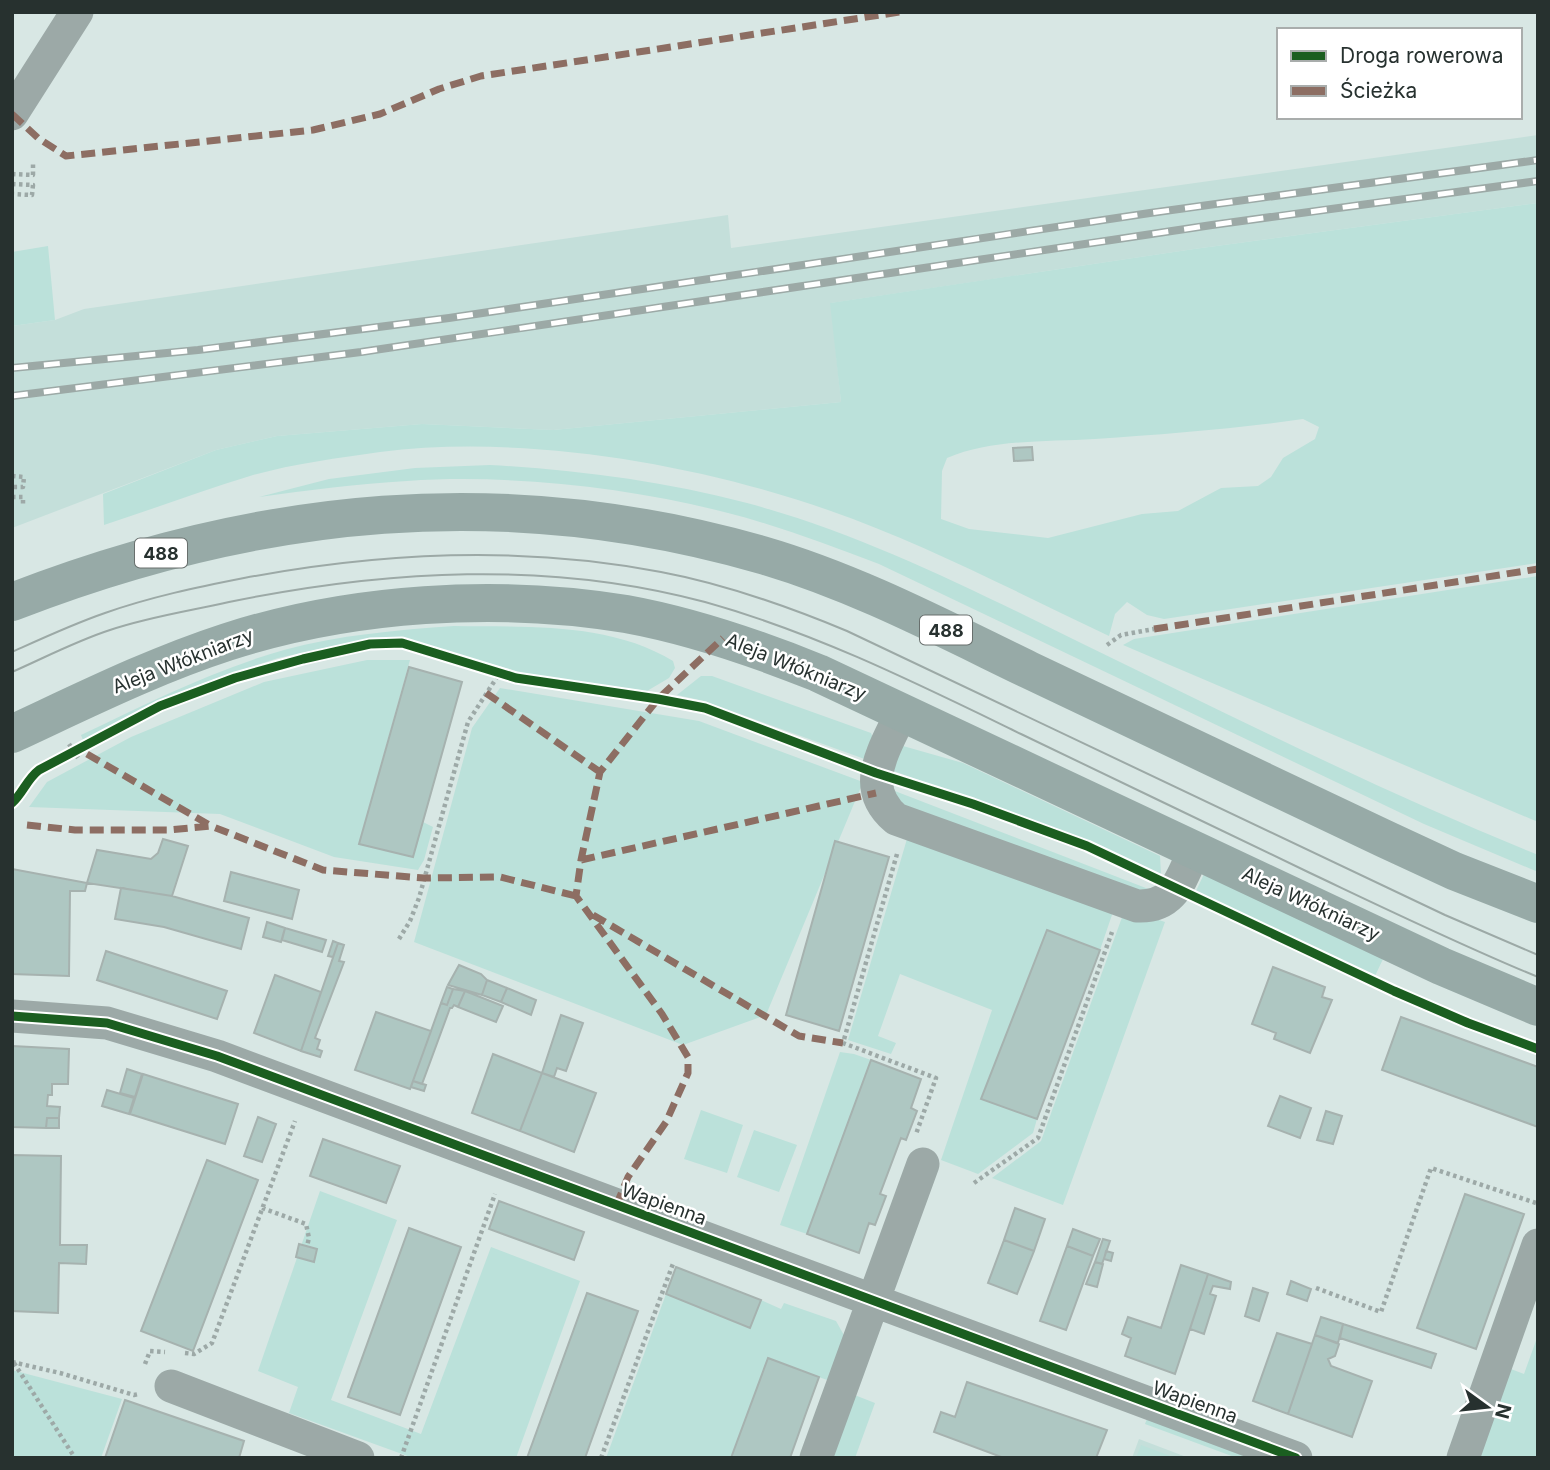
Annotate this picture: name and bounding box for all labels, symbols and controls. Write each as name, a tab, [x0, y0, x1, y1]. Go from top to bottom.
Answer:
legend	[1277, 28, 1522, 119]
text: Droga rowerowa	[1340, 43, 1503, 68]
text: Ścieżka	[1340, 77, 1417, 103]
road number: 488	[135, 538, 187, 568]
road number: 488	[920, 616, 972, 644]
street label: Aleja Włókniarzy	[109, 623, 257, 699]
street label: Aleja Włókniarzy	[722, 628, 870, 706]
street label: Aleja Włókniarzy	[1238, 862, 1384, 946]
street label: Wapienna	[618, 1178, 710, 1230]
north arrow	[1452, 1372, 1522, 1442]
street label: Wapienna	[1149, 1376, 1241, 1428]
text: N	[1490, 1401, 1516, 1421]

